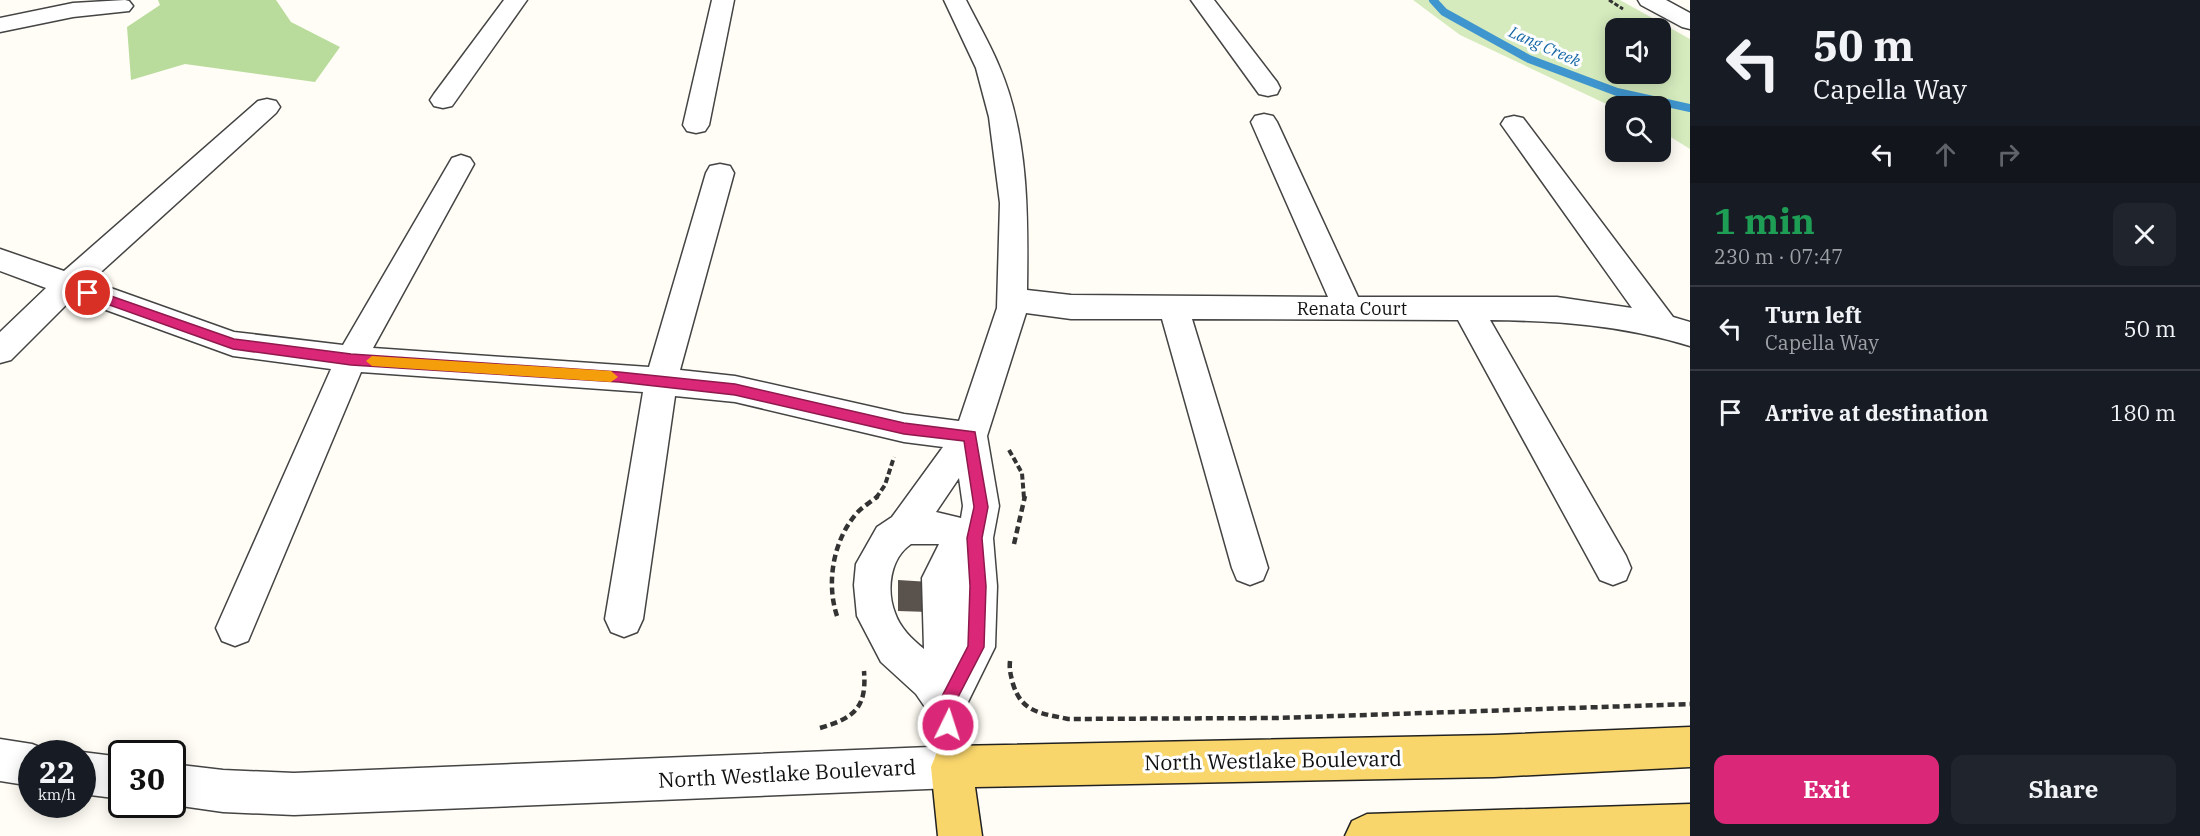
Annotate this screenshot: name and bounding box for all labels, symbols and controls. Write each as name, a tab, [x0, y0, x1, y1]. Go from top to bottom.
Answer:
map controls	[1605, 18, 1671, 162]
button: sound	[1605, 18, 1671, 84]
text: 50 m	[1813, 18, 1914, 73]
water label: Lang Creek	[1505, 21, 1584, 71]
icon: left	[1714, 24, 1792, 102]
text: Capella Way	[1813, 71, 1967, 106]
button: search	[1605, 96, 1671, 162]
icon: left	[1866, 138, 1899, 171]
icon: ahead	[1929, 138, 1962, 171]
icon: right	[1992, 138, 2025, 171]
text: 1 min	[1714, 197, 1815, 244]
button: close	[2113, 203, 2176, 266]
text: 230 m · 07:47	[1714, 243, 1843, 270]
pin	[62, 267, 113, 318]
icon: arrive	[71, 276, 104, 309]
street label: Renata Court	[1297, 297, 1407, 320]
text: Turn left	[1765, 300, 1861, 329]
icon: left	[1714, 312, 1747, 345]
text: 50 m	[2124, 314, 2176, 343]
text: Capella Way	[1765, 329, 1879, 356]
icon: arrive	[1714, 396, 1747, 429]
text: Arrive at destination	[1765, 398, 1988, 427]
text: 180 m	[2110, 398, 2176, 427]
position arrow	[916, 693, 980, 757]
speed limit sign: 30	[108, 740, 186, 818]
street label: North Westlake Boulevard	[1144, 744, 1402, 776]
text: 22	[39, 752, 75, 791]
street label: North Westlake Boulevard	[657, 752, 917, 794]
button: Exit	[1714, 755, 1939, 824]
button: Share	[1951, 755, 2176, 824]
text: km/h	[38, 785, 76, 804]

